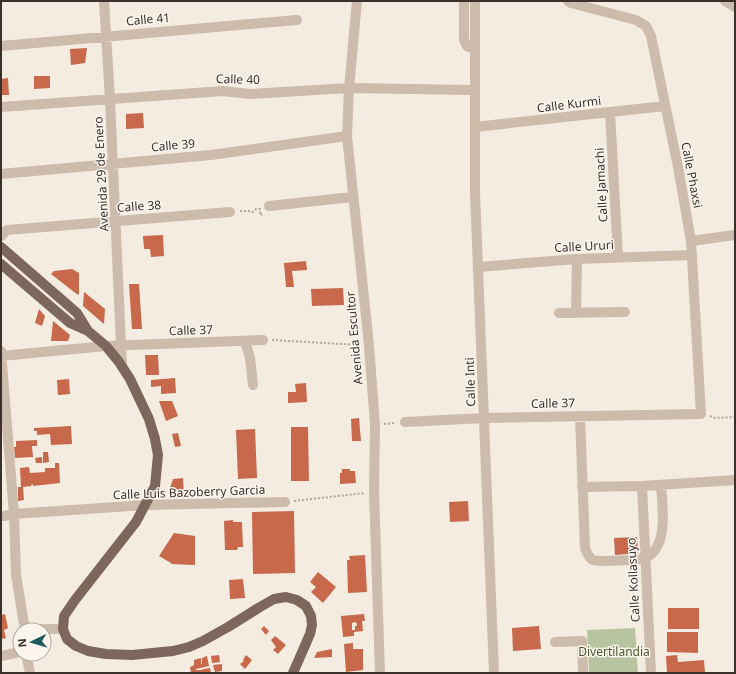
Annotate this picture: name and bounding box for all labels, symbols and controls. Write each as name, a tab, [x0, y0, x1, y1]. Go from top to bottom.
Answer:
street label: Calle 41	[125, 9, 171, 29]
street label: Calle 40	[216, 70, 260, 88]
street label: Calle Kurmi	[536, 92, 602, 116]
street label: Avenida 29 de Enero	[89, 116, 113, 232]
street label: Calle 39	[150, 135, 196, 155]
street label: Calle Phaxsi	[677, 140, 707, 210]
street label: Calle Jamachi	[591, 147, 611, 223]
street label: Calle 38	[116, 196, 162, 216]
street label: Calle Ururi	[554, 236, 614, 256]
street label: Avenida Escultor	[341, 291, 367, 385]
street label: Calle 37	[169, 321, 213, 339]
street label: Calle Inti	[461, 357, 479, 407]
street label: Calle 37	[531, 394, 575, 412]
street label: Calle Luis Bazoberry Garcia	[112, 481, 266, 503]
street label: Calle Kollasuyo	[622, 537, 644, 623]
north arrow	[12, 622, 52, 662]
text: N	[14, 638, 29, 648]
park label: Divertilandia	[578, 643, 650, 660]

